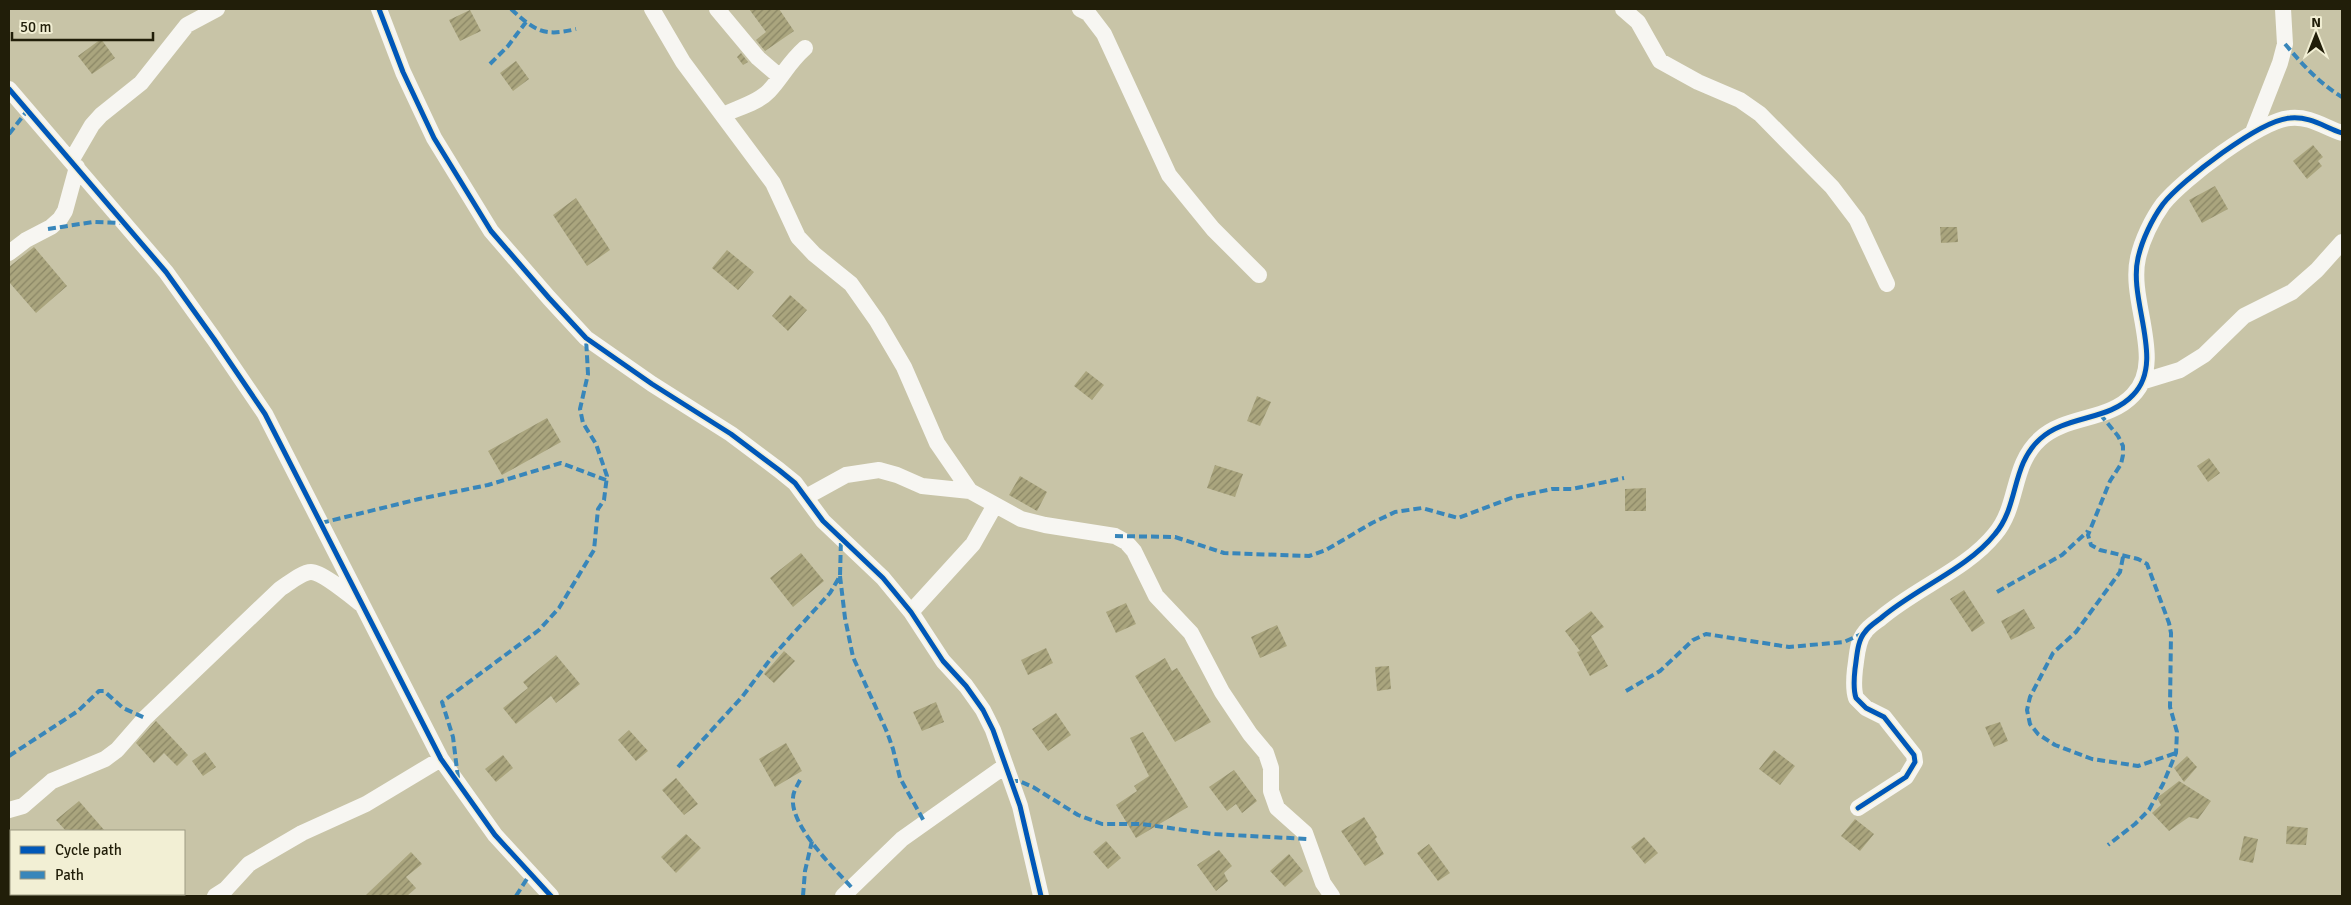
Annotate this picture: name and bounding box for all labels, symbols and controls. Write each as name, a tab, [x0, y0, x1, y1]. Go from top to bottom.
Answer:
scale bar	[12, 10, 154, 42]
north arrow	[2291, 10, 2341, 60]
text: N	[2311, 14, 2321, 31]
text: 50 m	[20, 18, 51, 36]
legend	[10, 830, 185, 895]
text: Cycle path	[55, 841, 122, 859]
text: Path	[55, 866, 84, 884]

